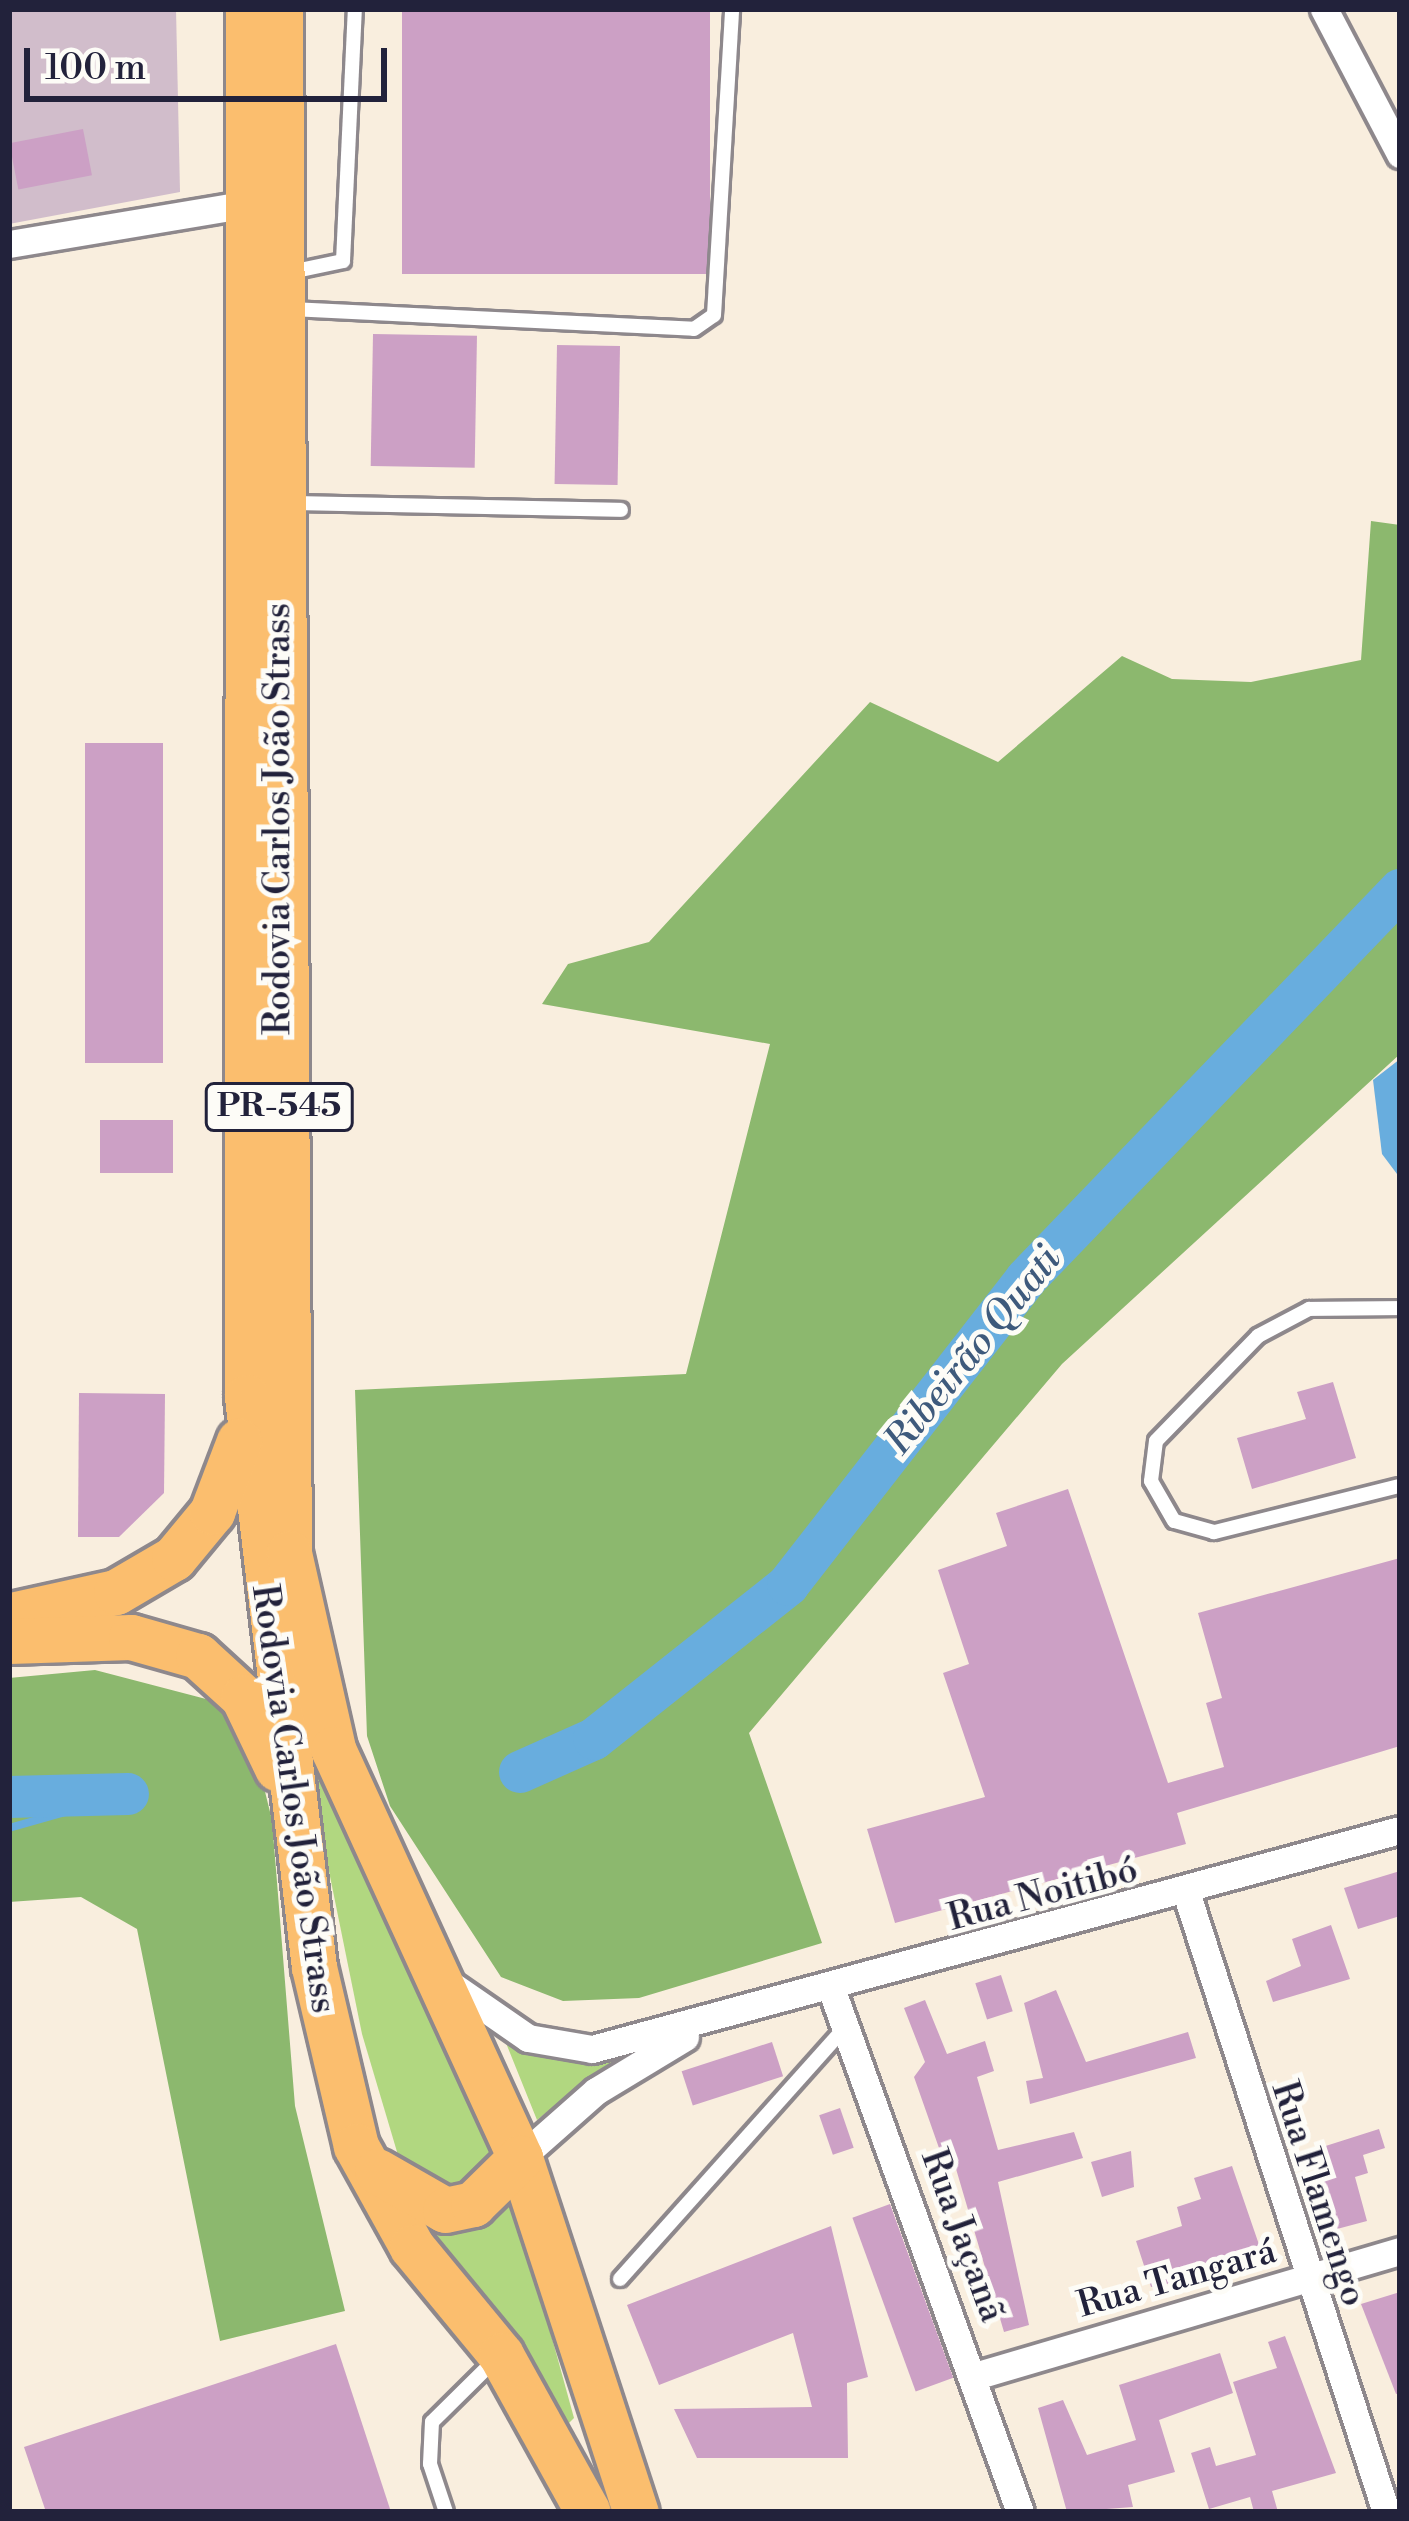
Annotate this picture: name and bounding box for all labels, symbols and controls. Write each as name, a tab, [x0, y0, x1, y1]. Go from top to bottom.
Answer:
scale bar	[30, 24, 393, 98]
text: 100 m	[45, 46, 146, 91]
street label: Rodovia Carlos João Strass	[257, 603, 301, 1035]
road number: PR-545	[204, 1080, 354, 1134]
water label: Ribeirão Quati	[876, 1237, 1072, 1465]
street label: Rodovia Carlos João Strass	[242, 1582, 344, 2016]
street label: Rua Noitibó	[944, 1849, 1142, 1941]
street label: Rua Flamengo	[1261, 2076, 1375, 2312]
street label: Rua Jaçanã	[911, 2144, 1013, 2328]
street label: Rua Tangará	[1073, 2230, 1281, 2328]

